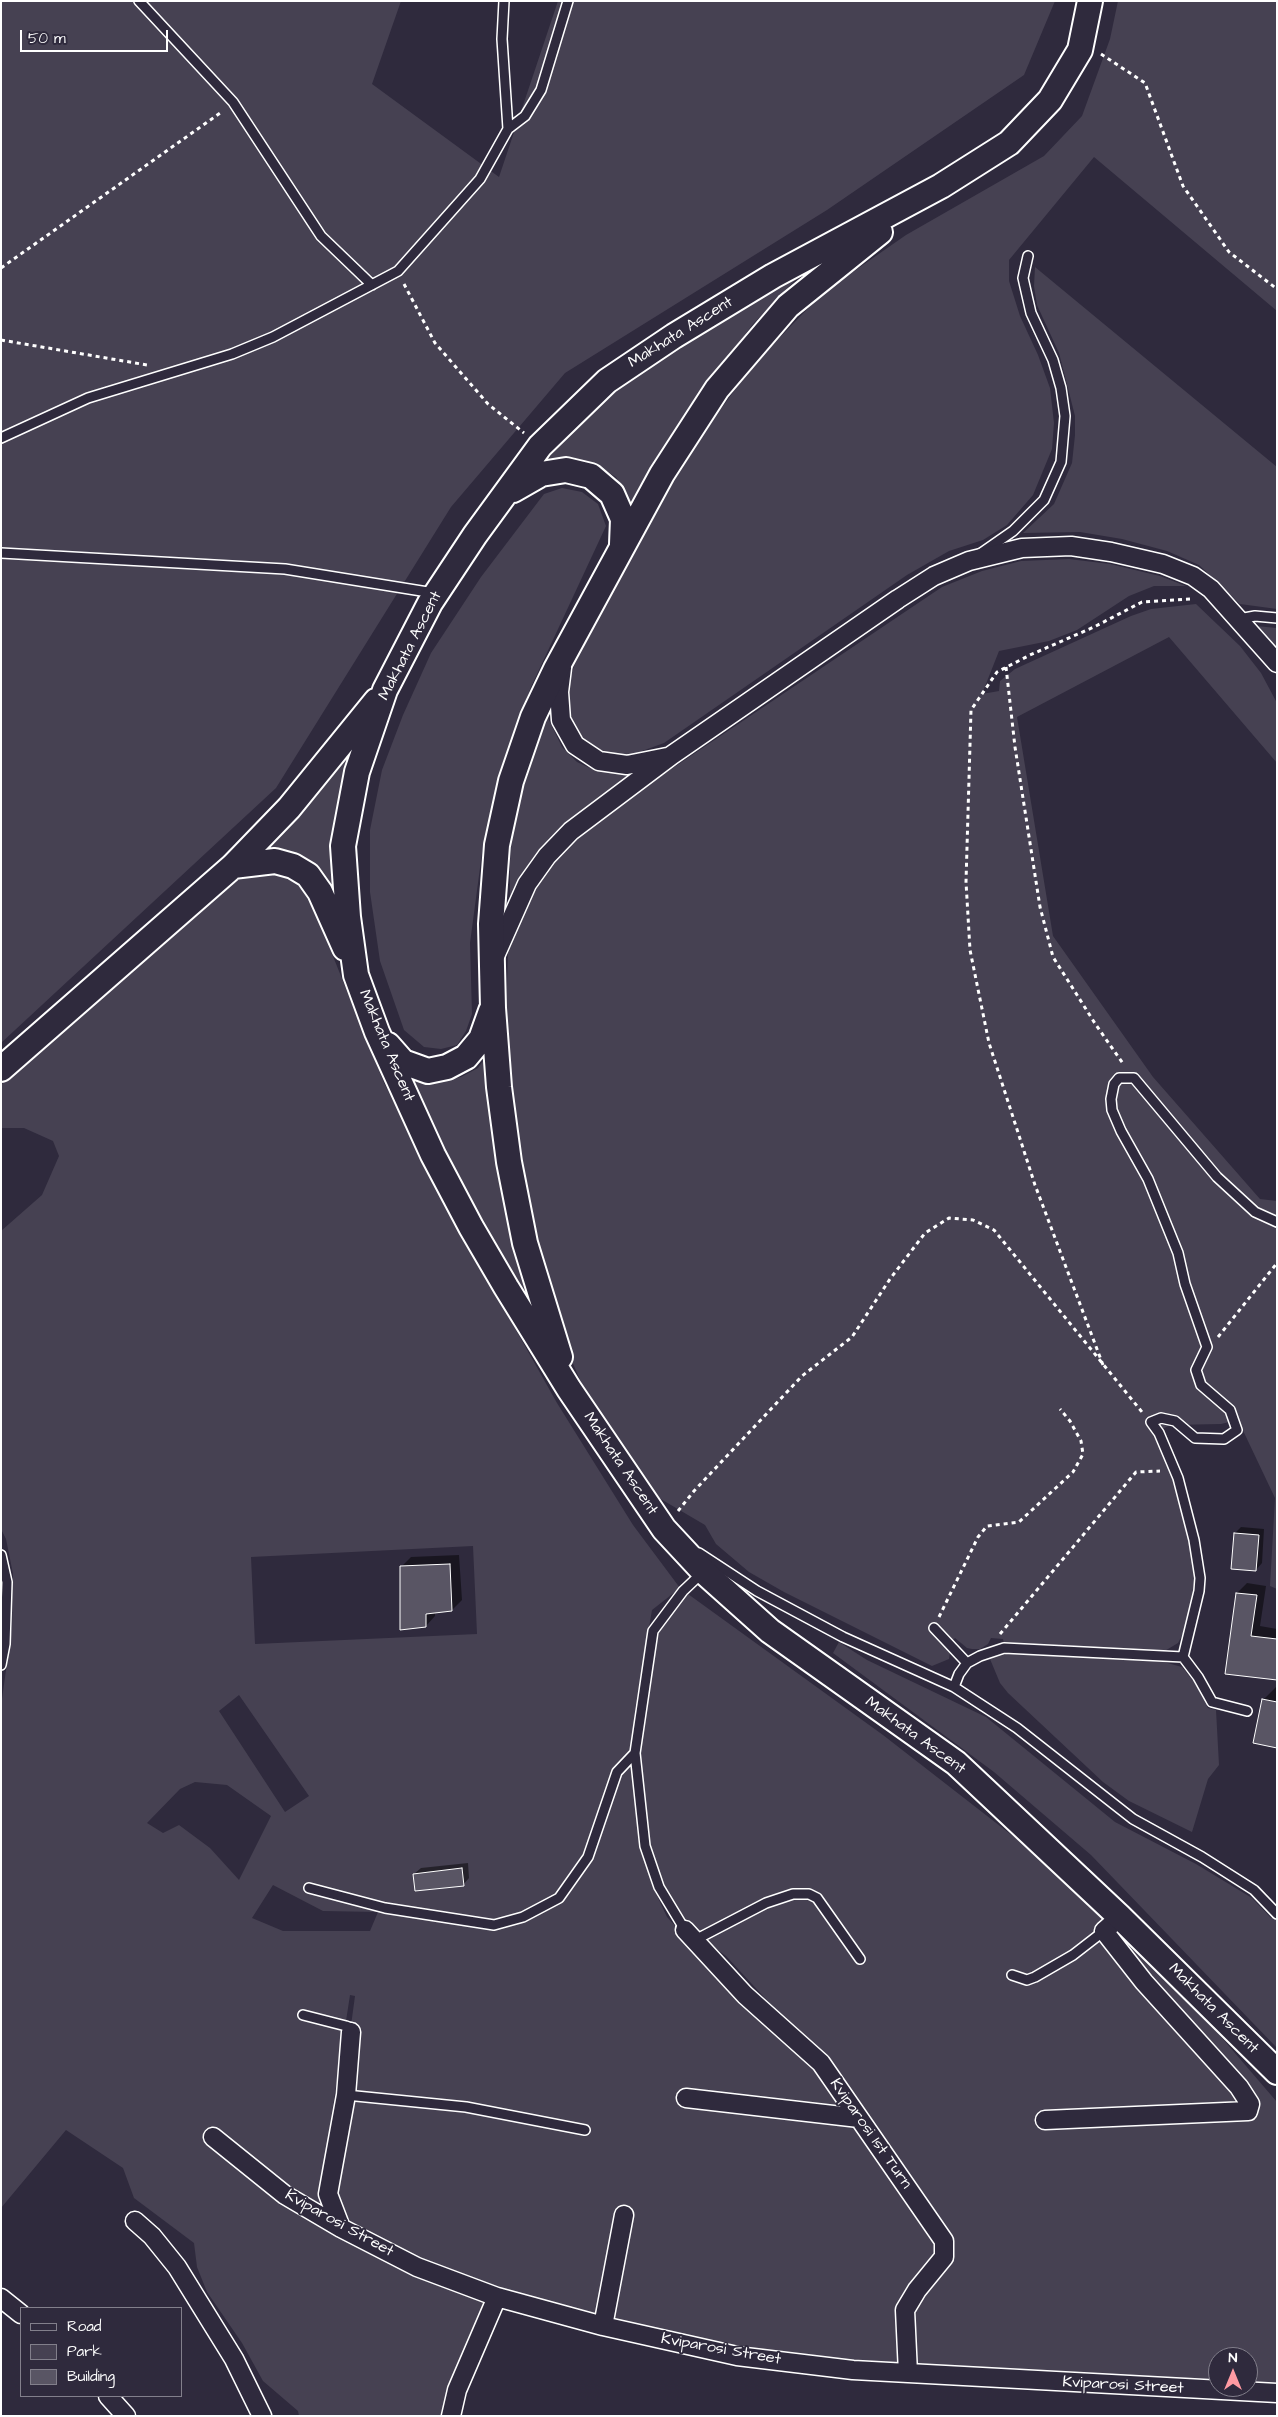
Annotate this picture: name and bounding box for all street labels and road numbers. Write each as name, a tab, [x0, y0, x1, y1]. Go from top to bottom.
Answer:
street label: Makhata Ascent	[625, 293, 737, 373]
street label: Makhata Ascent	[375, 588, 447, 704]
street label: Makhata Ascent	[354, 987, 418, 1105]
street label: Makhata Ascent	[579, 1409, 661, 1519]
street label: Makhata Ascent	[861, 1693, 969, 1779]
street label: Makhata Ascent	[1164, 1960, 1262, 2058]
street label: Kviparosi 1st Turn	[825, 2075, 915, 2193]
street label: Kviparosi Street	[281, 2186, 397, 2262]
street label: Kviparosi Street	[660, 2330, 782, 2370]
street label: Kviparosi Street	[1062, 2373, 1184, 2399]

